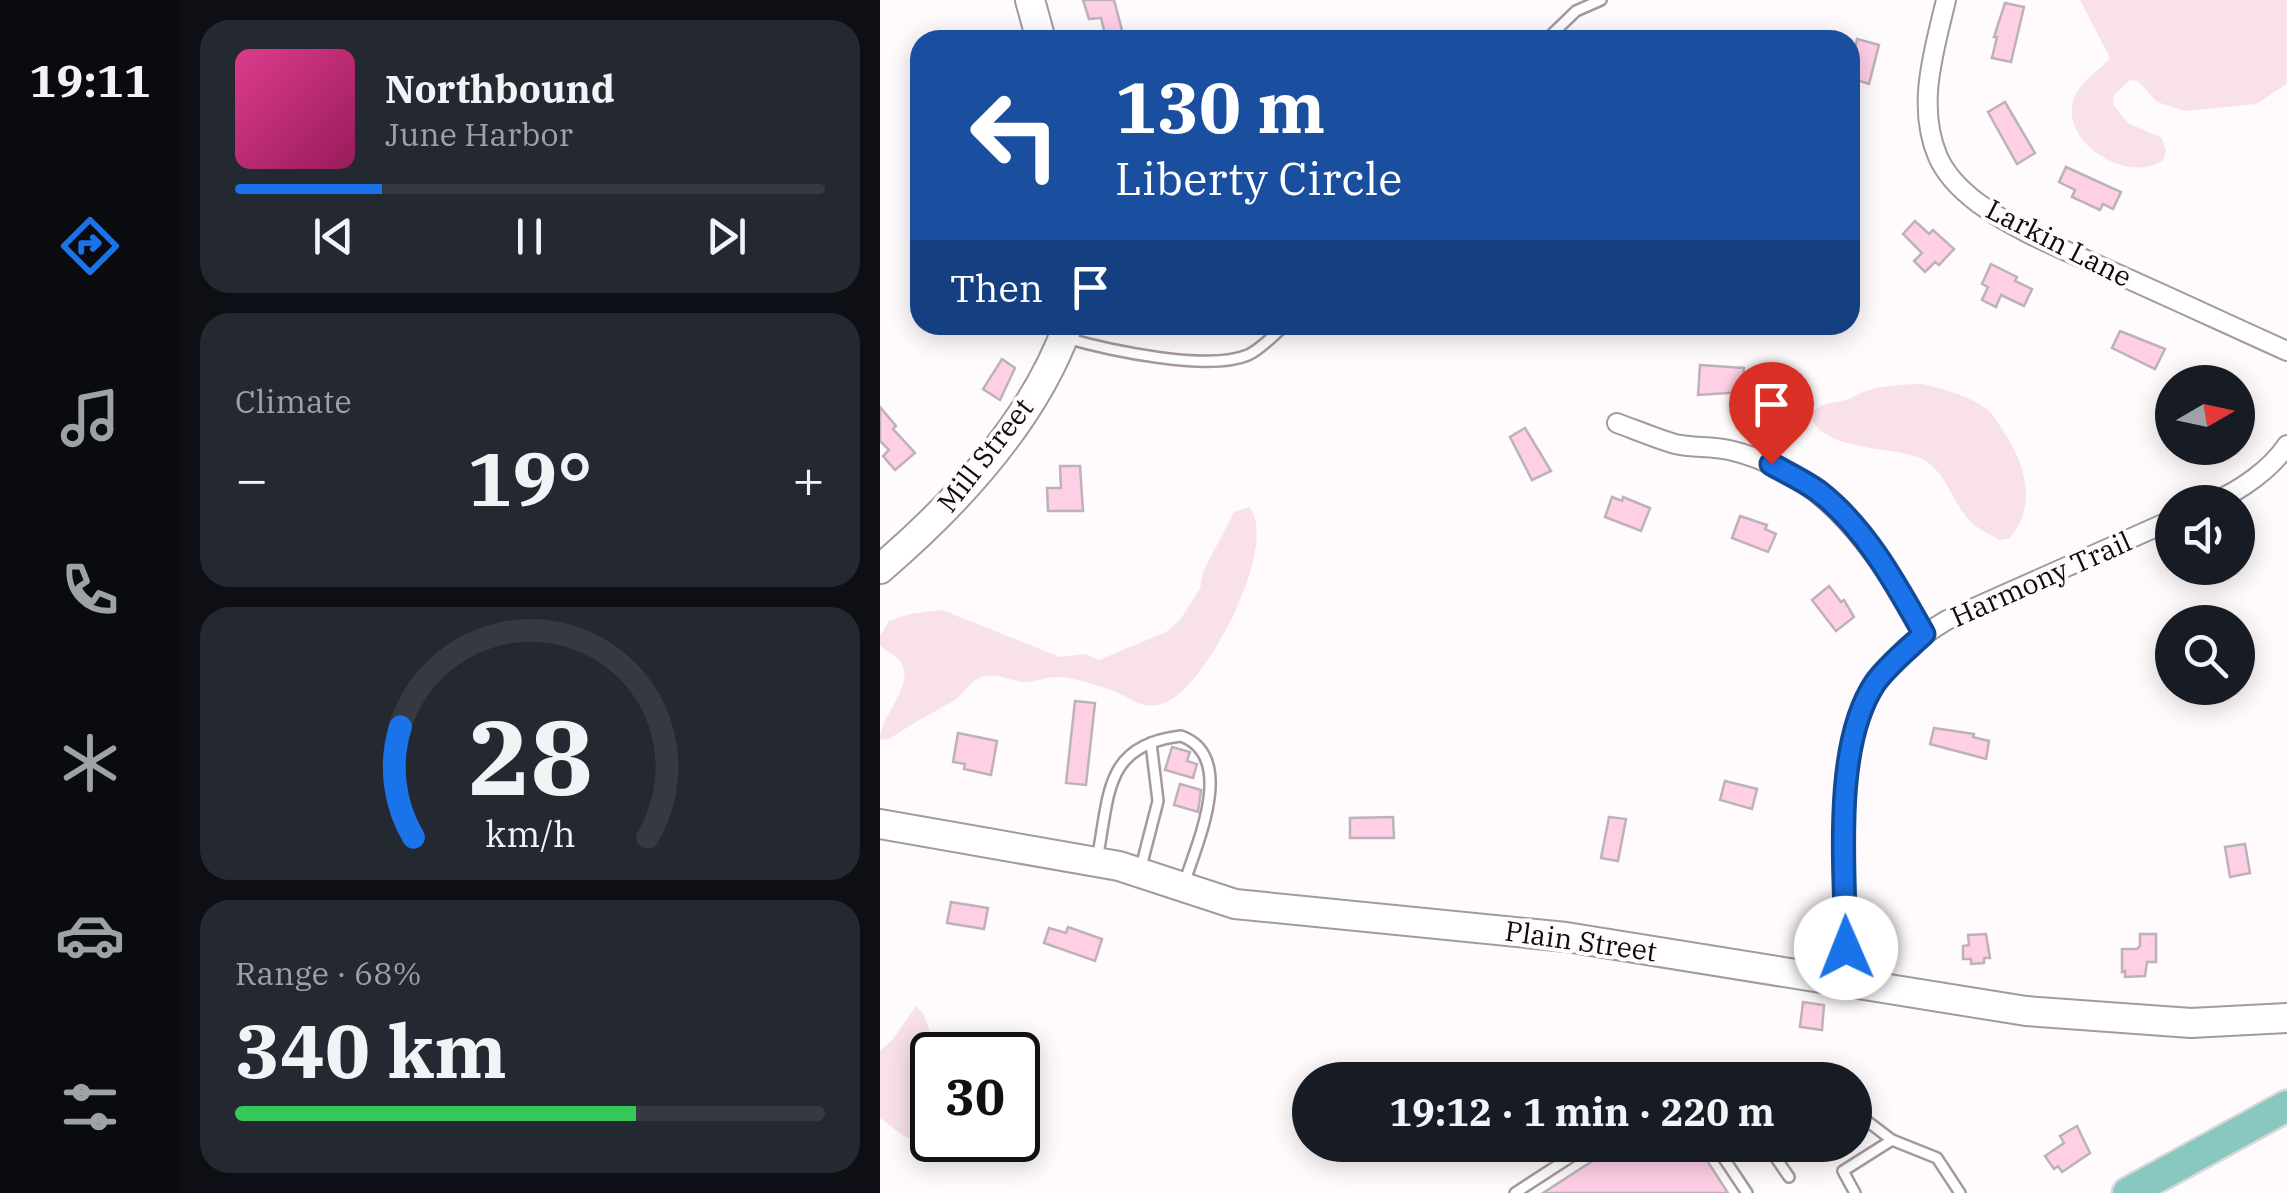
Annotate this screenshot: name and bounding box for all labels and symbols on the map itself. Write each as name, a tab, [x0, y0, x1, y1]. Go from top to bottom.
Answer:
street label: Larkin Lane	[1980, 190, 2138, 295]
pin	[1729, 362, 1814, 465]
north arrow	[2155, 365, 2255, 465]
street label: Mill Street	[928, 390, 1041, 519]
street label: Harmony Trail	[1945, 522, 2137, 635]
position arrow	[1794, 896, 1898, 1000]
street label: Plain Street	[1503, 912, 1660, 969]
speed limit sign: 30	[910, 1032, 1040, 1162]

